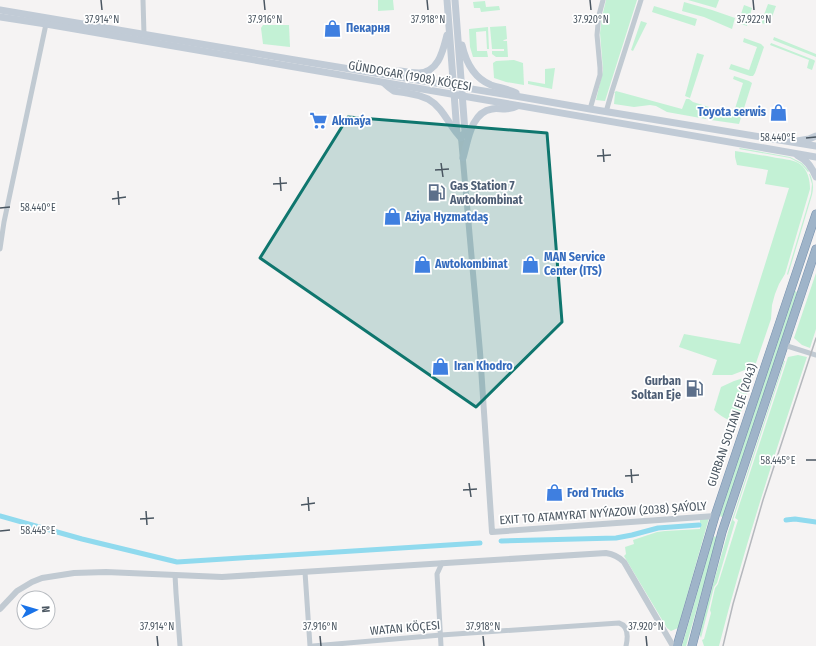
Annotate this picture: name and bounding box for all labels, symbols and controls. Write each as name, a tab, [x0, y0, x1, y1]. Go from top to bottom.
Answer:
text: 37.914°N	[85, 14, 119, 26]
text: 37.916°N	[248, 14, 282, 26]
text: 37.918°N	[411, 14, 445, 26]
text: 37.920°N	[573, 14, 609, 26]
text: 37.922°N	[737, 14, 771, 26]
shop icon: Пекарня	[323, 18, 343, 38]
place label: Пекарня	[346, 21, 390, 35]
street label: GÜNDOGAR (1908) KÖÇESI	[347, 56, 473, 94]
shop icon: Toyota serwis	[769, 102, 789, 122]
place label: Toyota serwis	[698, 105, 767, 119]
supermarket icon: Аkmaýa	[309, 111, 329, 131]
place label: Аkmaýa	[331, 114, 371, 128]
text: 58.440°E	[760, 132, 796, 144]
place label: Gas Station 7 Awtokombinat	[449, 179, 524, 207]
fuel station icon: Gas Station 7 Awtokombinat	[427, 183, 447, 203]
text: 58.440°E	[20, 202, 56, 214]
shop icon: Aziya Hyzmatdaş	[382, 207, 402, 227]
place label: Aziya Hyzmatdaş	[404, 210, 489, 225]
place label: MAN Service Center (ITS)	[544, 250, 605, 278]
shop icon: Awtokombinat	[412, 254, 432, 274]
shop icon: MAN Service Center (ITS)	[521, 254, 541, 274]
place label: Awtokombinat	[434, 257, 509, 271]
shop icon: Iran Khodro	[431, 356, 451, 376]
place label: Iran Khodro	[454, 359, 513, 373]
street label: GURBAN SOLTAN EJE (2043)	[704, 361, 760, 489]
place label: Gurban Soltan Eje	[631, 374, 681, 402]
fuel station icon: Gurban Soltan Eje	[684, 378, 704, 398]
text: 58.445°E	[761, 455, 796, 467]
shop icon: Ford Trucks	[544, 483, 564, 503]
place label: Ford Trucks	[567, 486, 625, 500]
street label: EXIT TO ATAMYRAT NYÝAZOW (2038) ŞAÝOLY	[499, 498, 707, 527]
text: 58.445°E	[21, 525, 56, 537]
north arrow	[16, 590, 56, 630]
text: N	[39, 605, 52, 613]
street label: WATAN KÖÇESI	[369, 616, 441, 638]
text: 37.914°N	[140, 621, 174, 633]
text: 37.916°N	[303, 621, 337, 633]
text: 37.918°N	[466, 621, 500, 633]
text: 37.920°N	[628, 621, 664, 633]

